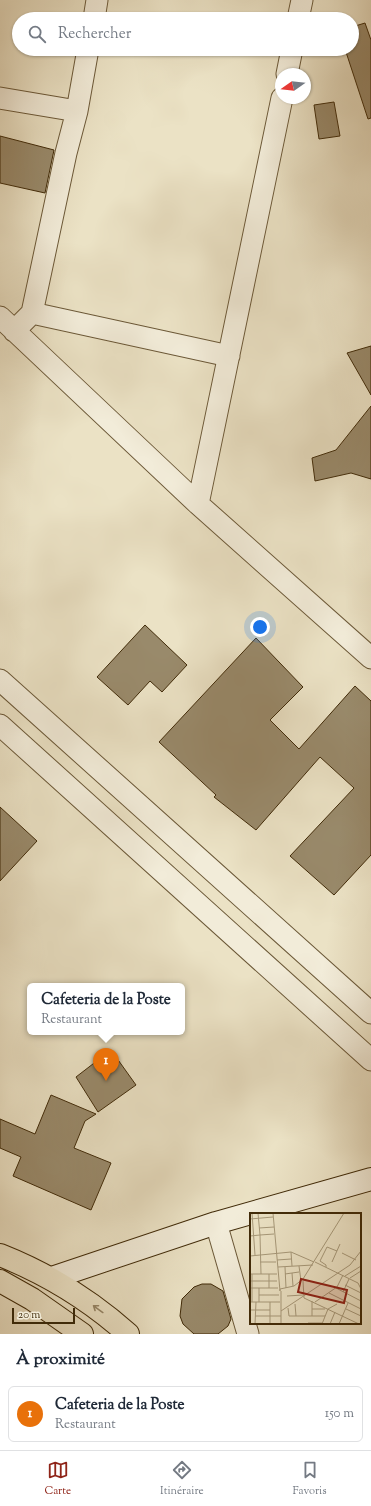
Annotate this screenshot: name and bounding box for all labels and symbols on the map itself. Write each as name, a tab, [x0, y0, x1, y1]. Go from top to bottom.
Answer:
north arrow	[275, 68, 311, 104]
your location	[250, 617, 270, 637]
pin: 1	[93, 1048, 119, 1081]
inset map	[250, 1213, 361, 1324]
one-way arrow	[93, 1305, 104, 1314]
scale bar	[12, 1306, 75, 1325]

